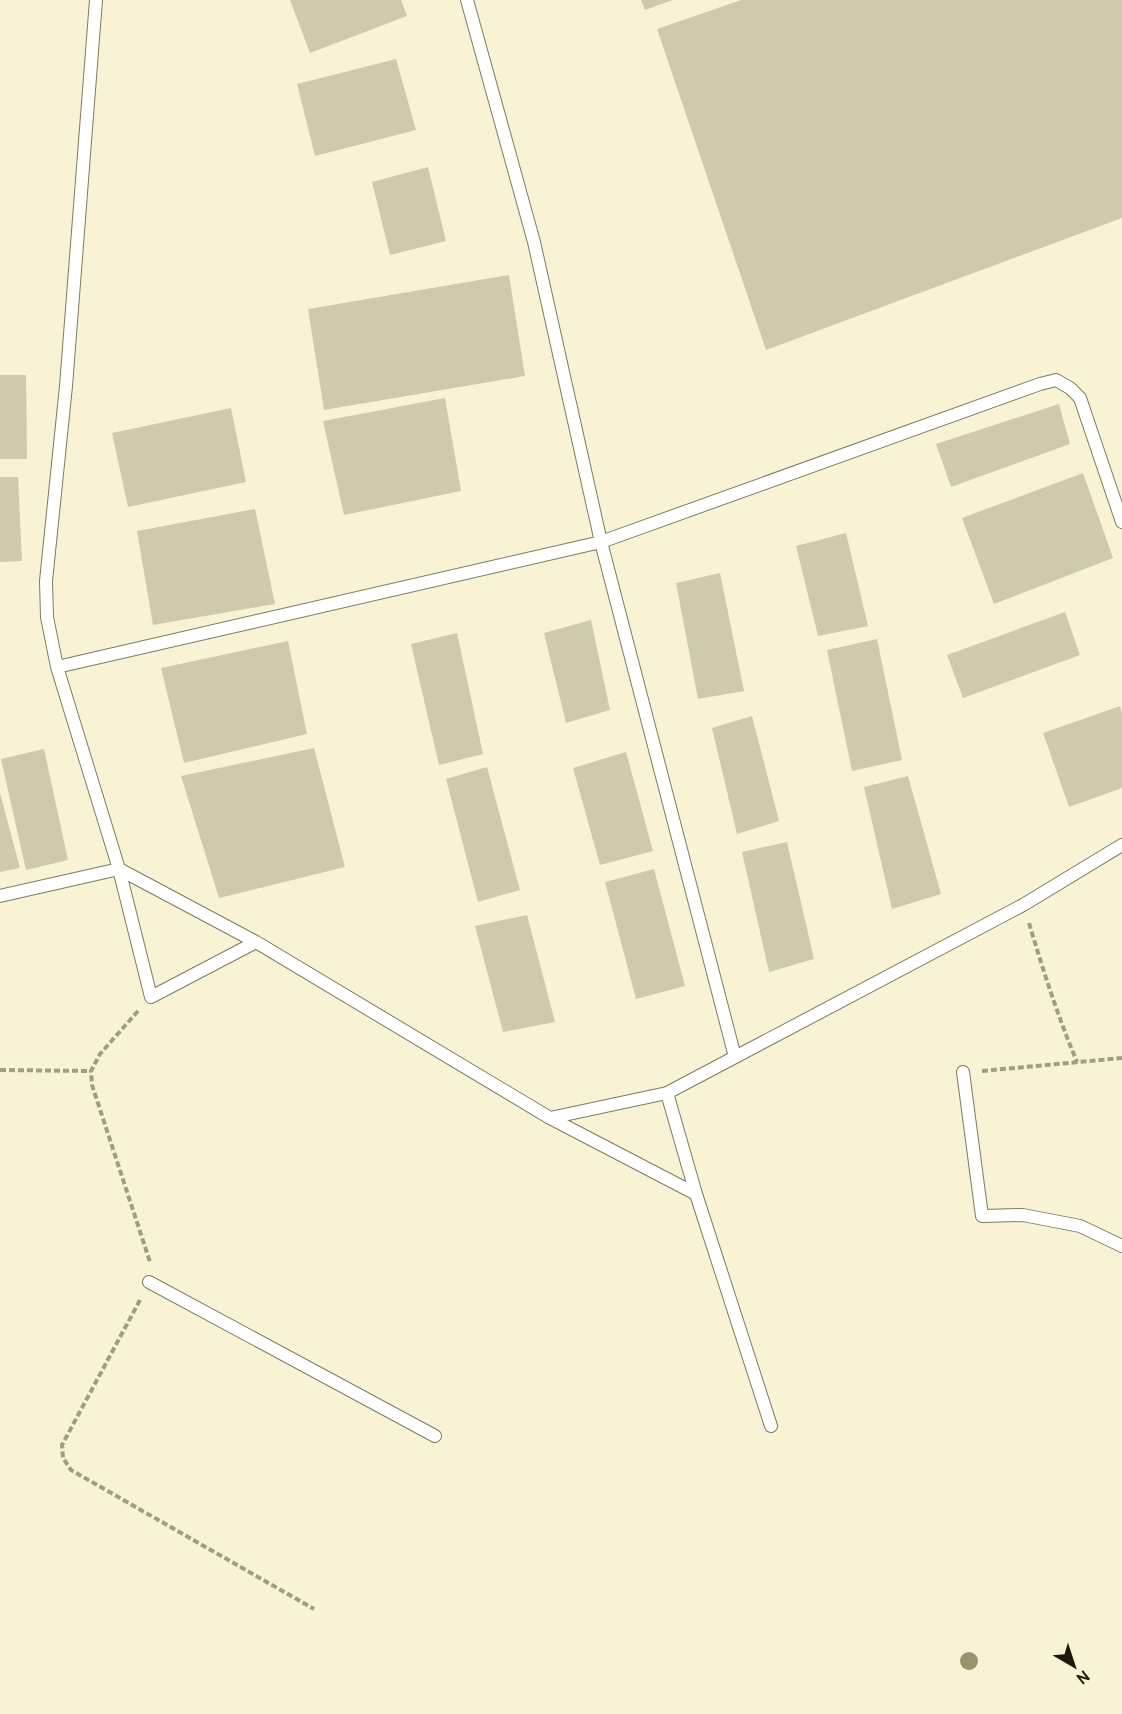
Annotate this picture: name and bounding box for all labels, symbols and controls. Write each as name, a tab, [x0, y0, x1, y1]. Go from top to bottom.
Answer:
north arrow	[1044, 1636, 1104, 1696]
text: N	[1073, 1666, 1093, 1688]

